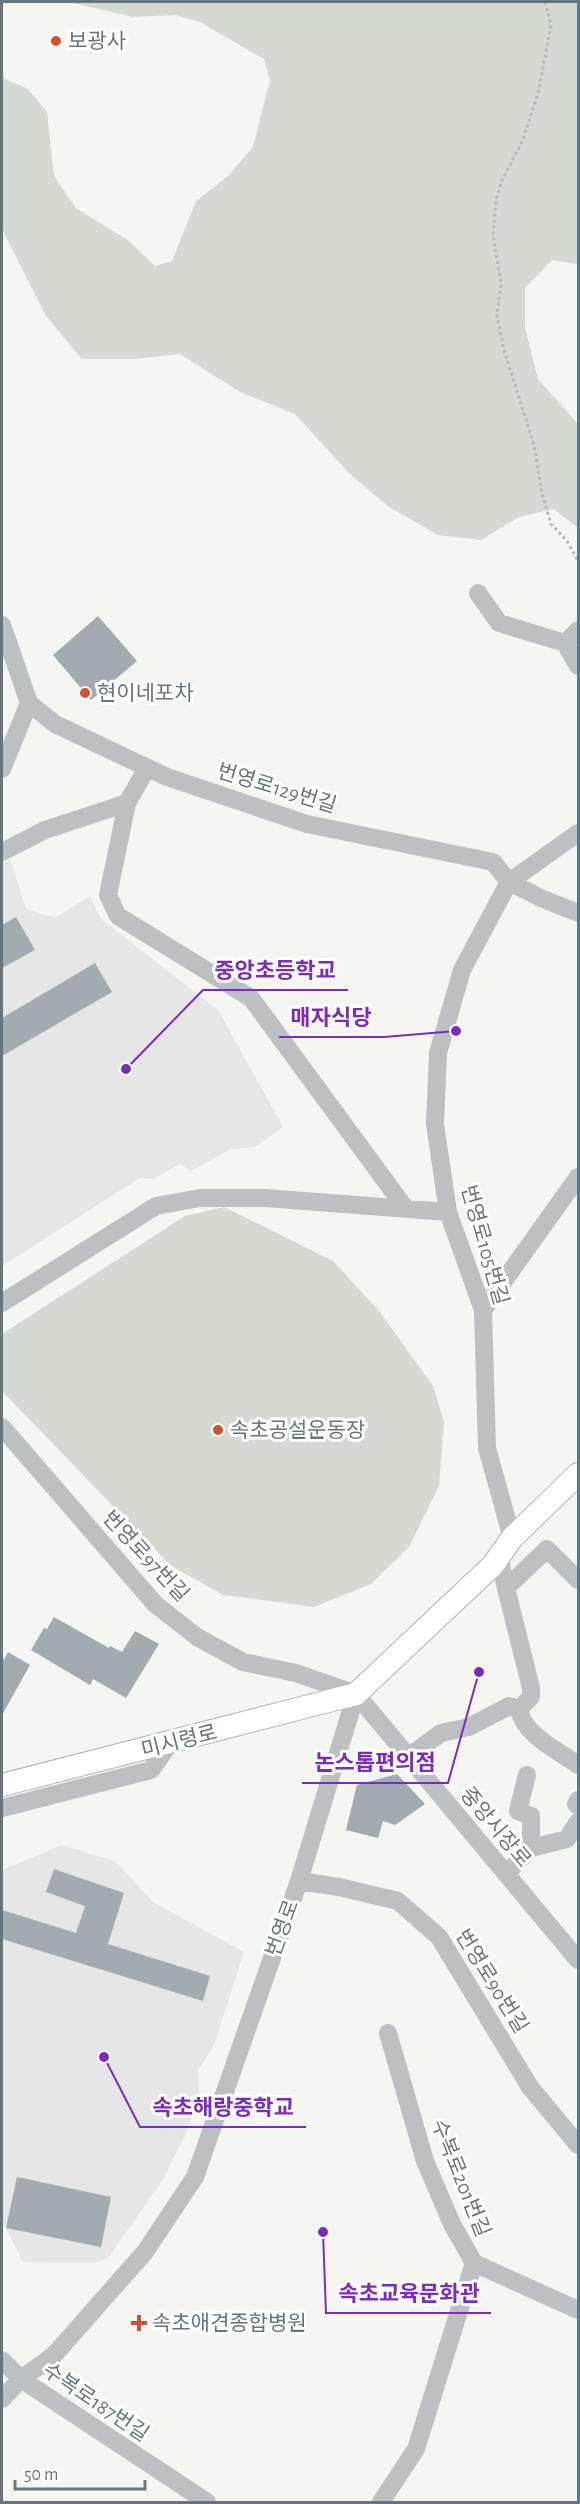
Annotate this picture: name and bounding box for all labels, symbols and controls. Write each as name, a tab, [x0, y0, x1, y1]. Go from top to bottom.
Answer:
place label: 보광사	[68, 30, 126, 52]
marker: 보광사	[49, 34, 63, 48]
place label: 현이네포차	[97, 682, 194, 704]
marker: 현이네포차	[78, 686, 92, 700]
street label: 번영로129번길	[215, 759, 339, 817]
callout: 중앙초등학교	[203, 950, 348, 990]
text: 중앙초등학교	[214, 959, 336, 982]
callout: 매자식당	[279, 997, 384, 1037]
text: 매자식당	[291, 1006, 371, 1029]
street label: 번영로105번길	[457, 1183, 513, 1307]
place label: 속초공설운동장	[230, 1419, 365, 1441]
marker: 속초공설운동장	[211, 1423, 225, 1437]
street label: 번영로97번길	[99, 1506, 193, 1606]
street label: 미시령로	[139, 1721, 219, 1761]
callout: 논스톱편의점	[302, 1743, 448, 1783]
text: 논스톱편의점	[314, 1751, 436, 1774]
street label: 중앙시장로	[457, 1783, 535, 1871]
street label: 번영로	[262, 1897, 302, 1959]
street label: 번영로90번길	[452, 1925, 532, 2037]
callout: 속초해랑중학교	[140, 2087, 306, 2127]
text: 속초해랑중학교	[152, 2096, 294, 2119]
street label: 수복로201번길	[427, 2116, 495, 2240]
callout: 속초교육문화관	[326, 2273, 491, 2313]
text: 속초교육문화관	[338, 2282, 480, 2305]
place label: 속초애견종합병원	[152, 2312, 307, 2334]
marker: 속초애견종합병원	[130, 2314, 148, 2332]
street label: 수복로187번길	[39, 2359, 153, 2445]
scale bar	[15, 2453, 146, 2491]
text: 50 m	[24, 2466, 58, 2484]

